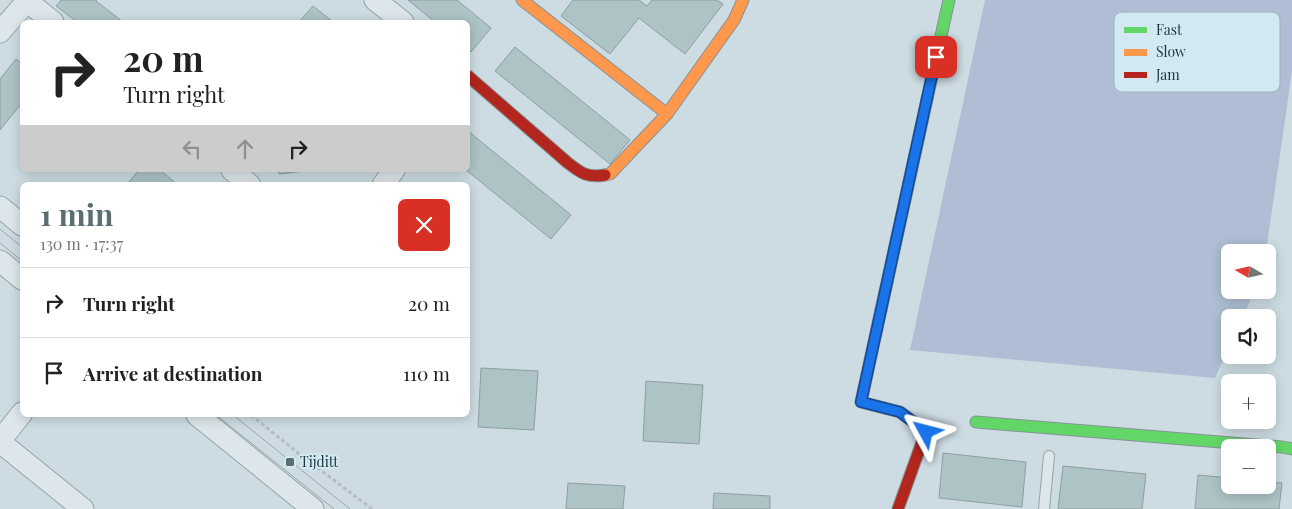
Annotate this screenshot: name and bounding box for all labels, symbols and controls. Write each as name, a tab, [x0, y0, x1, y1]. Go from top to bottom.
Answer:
legend	[1114, 12, 1280, 92]
text: Fast	[1156, 20, 1183, 39]
text: 20 m	[123, 34, 204, 81]
pin	[915, 36, 957, 78]
icon: right	[40, 40, 105, 105]
text: Slow	[1156, 42, 1186, 61]
icon: arrive	[922, 43, 950, 71]
text: Jam	[1155, 65, 1180, 84]
text: Turn right	[123, 79, 225, 109]
icon: left	[178, 135, 206, 163]
icon: ahead	[231, 135, 259, 163]
icon: right	[284, 135, 312, 163]
text: 1 min	[40, 194, 114, 234]
button: close	[398, 199, 450, 251]
text: 130 m · 17:37	[40, 233, 123, 254]
north arrow	[1221, 244, 1276, 299]
map controls	[1221, 244, 1276, 494]
icon: right	[40, 289, 68, 317]
text: Turn right	[83, 290, 175, 316]
text: 20 m	[408, 290, 450, 316]
button: sound	[1221, 309, 1276, 364]
icon: arrive	[40, 359, 68, 387]
text: Arrive at destination	[83, 360, 263, 386]
text: 110 m	[403, 360, 450, 386]
button: +	[1221, 374, 1276, 429]
position arrow	[899, 405, 951, 457]
button: −	[1221, 439, 1276, 494]
place label: Tijditt	[300, 452, 339, 471]
marker: Tijditt	[284, 456, 296, 468]

